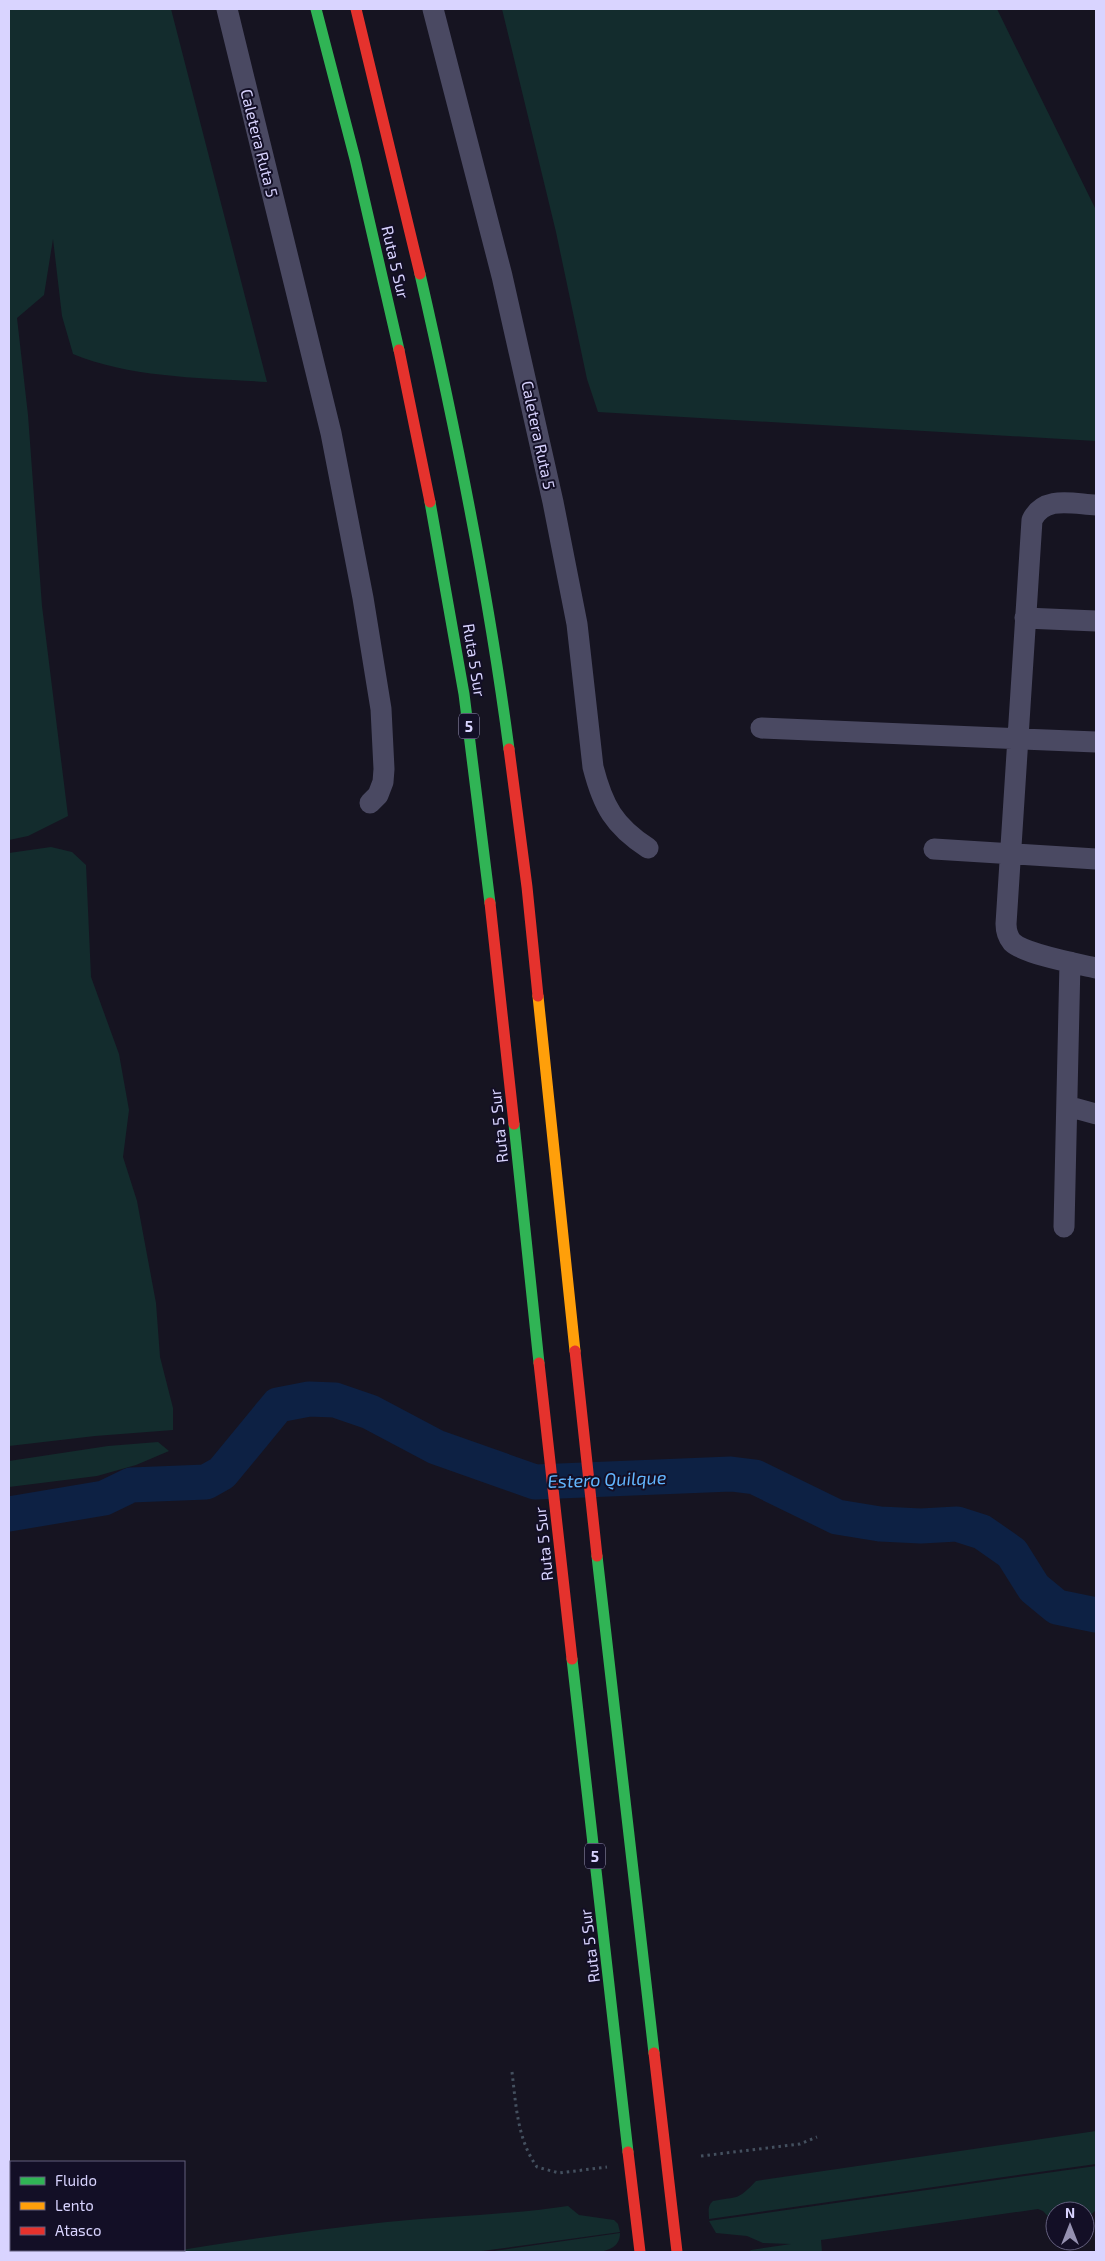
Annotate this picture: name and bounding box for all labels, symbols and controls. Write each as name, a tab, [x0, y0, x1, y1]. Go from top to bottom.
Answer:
street label: Caletera Ruta 5	[237, 87, 283, 199]
street label: Ruta 5 Sur	[378, 224, 414, 301]
street label: Caletera Ruta 5	[518, 379, 560, 491]
street label: Ruta 5 Sur	[460, 622, 490, 699]
road number: 5	[459, 714, 479, 738]
street label: Ruta 5 Sur	[485, 1088, 511, 1164]
water label: Estero Quilque	[547, 1466, 667, 1492]
street label: Ruta 5 Sur	[530, 1506, 556, 1582]
road number: 5	[585, 1844, 605, 1868]
street label: Ruta 5 Sur	[575, 1907, 603, 1984]
legend	[10, 2161, 185, 2251]
text: Fluido	[55, 2171, 97, 2189]
text: Lento	[55, 2196, 94, 2214]
north arrow	[1045, 2201, 1095, 2251]
text: N	[1065, 2204, 1075, 2221]
text: Atasco	[55, 2221, 101, 2239]

